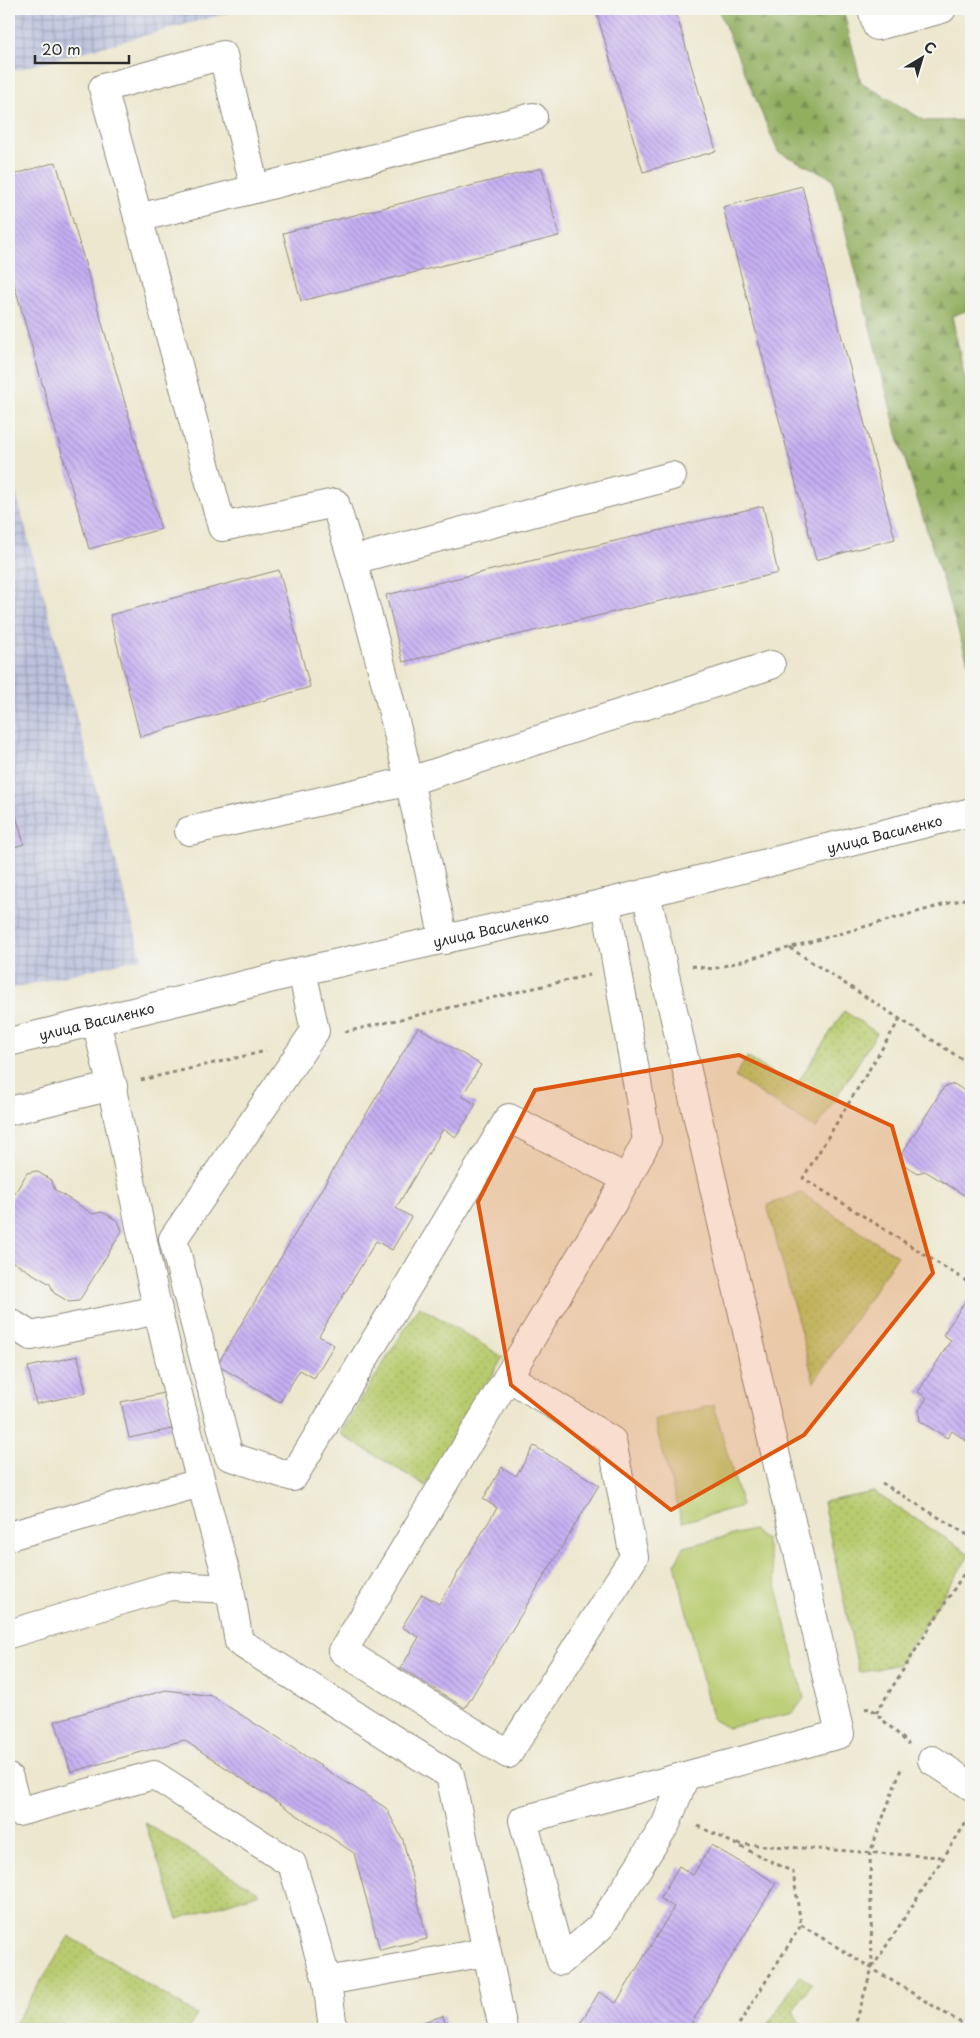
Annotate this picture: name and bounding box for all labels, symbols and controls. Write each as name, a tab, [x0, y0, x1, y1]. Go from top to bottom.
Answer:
scale bar	[35, 32, 129, 64]
north arrow	[898, 32, 948, 82]
text: С	[920, 36, 941, 59]
text: 20 m	[42, 37, 81, 60]
street label: улица Василенко	[825, 809, 945, 858]
street label: улица Василенко	[431, 906, 551, 952]
street label: улица Василенко	[37, 997, 157, 1045]

